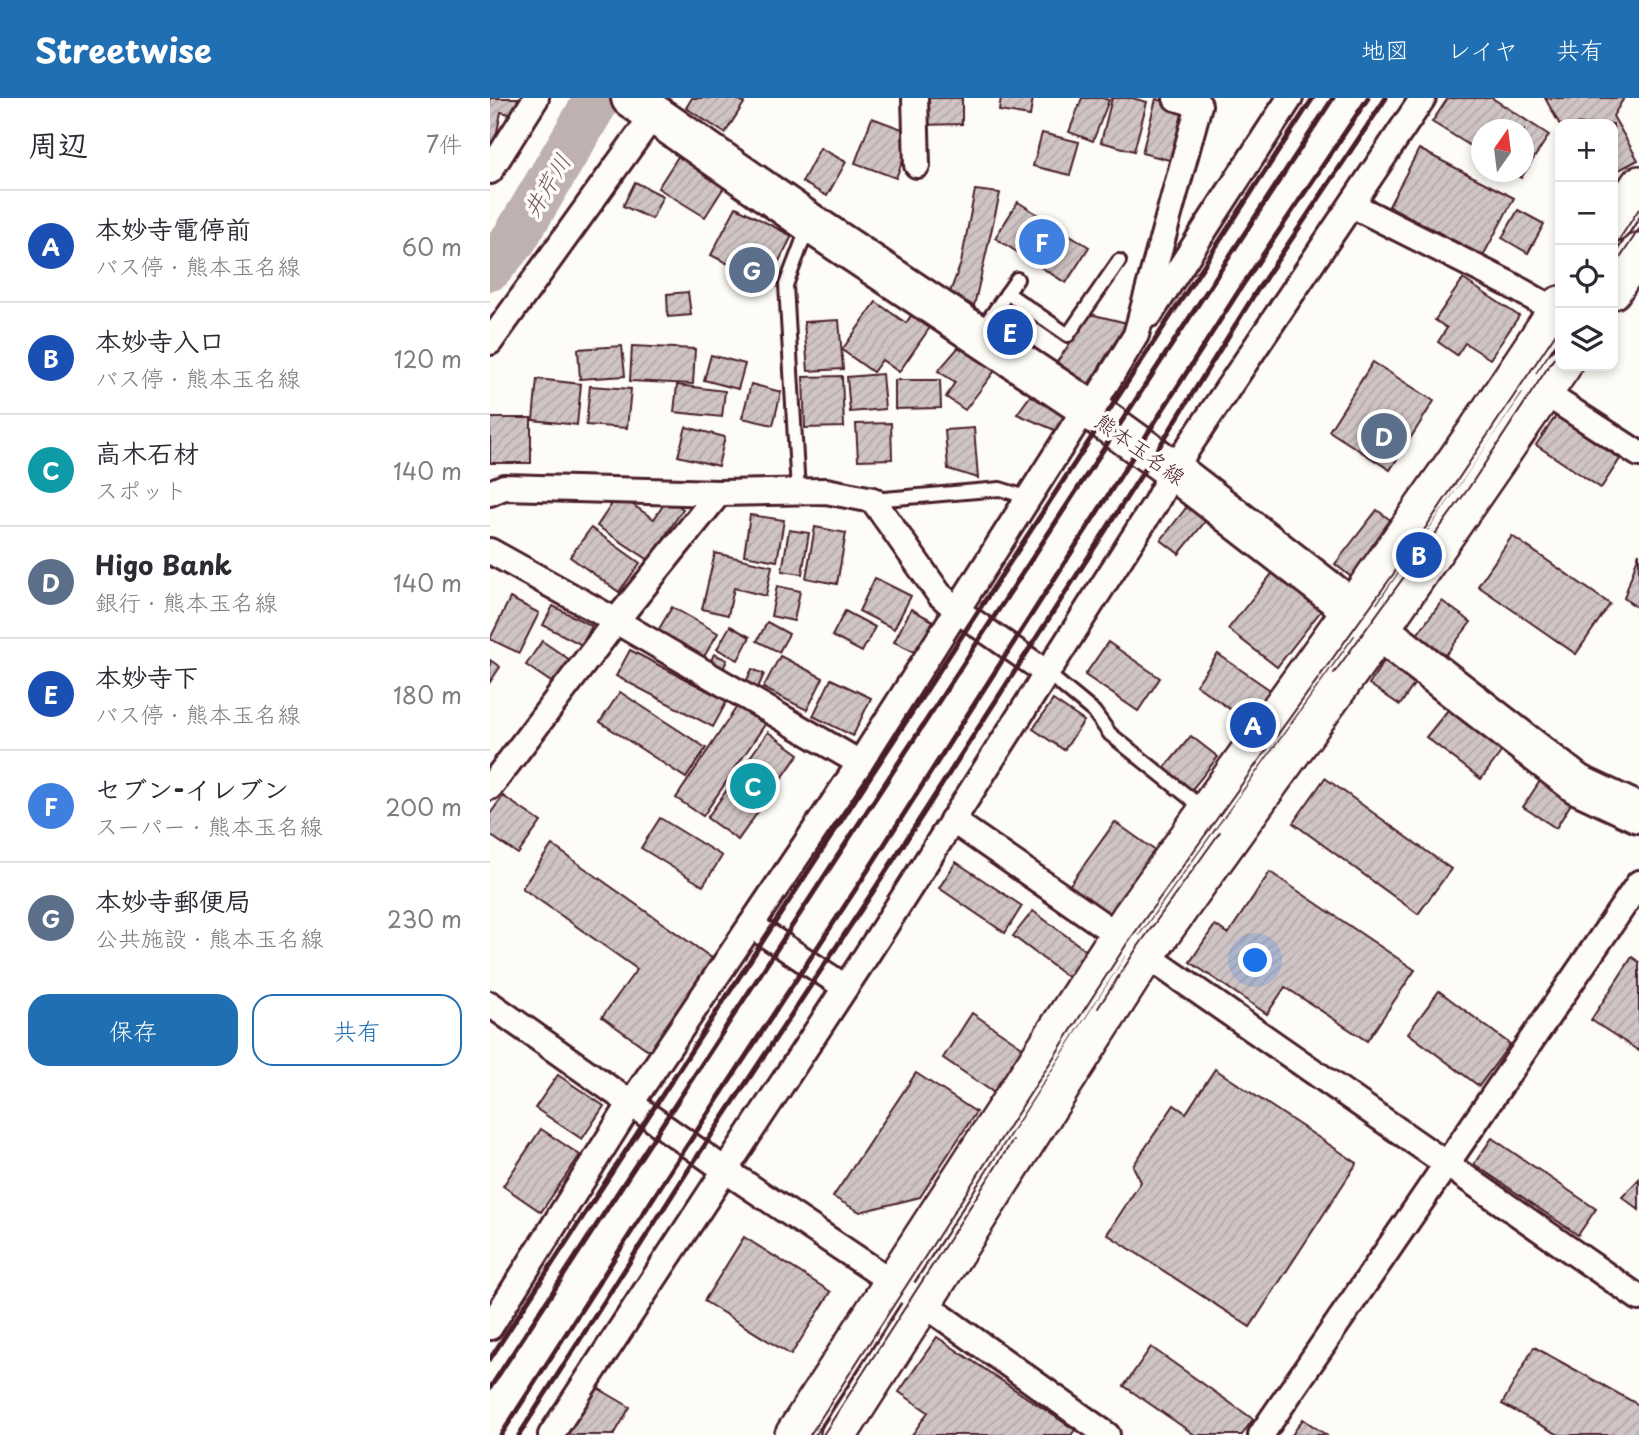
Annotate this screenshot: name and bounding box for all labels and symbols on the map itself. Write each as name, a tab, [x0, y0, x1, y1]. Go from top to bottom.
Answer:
north arrow	[1471, 119, 1534, 182]
water label: 井芹川	[513, 146, 579, 224]
pin: F	[1019, 216, 1065, 268]
pin: G	[729, 244, 775, 296]
pin: E	[987, 306, 1033, 358]
street label: 熊本玉名線	[1089, 404, 1193, 492]
pin: D	[1361, 410, 1407, 462]
pin: B	[1396, 529, 1442, 581]
pin: A	[1230, 699, 1276, 751]
pin: C	[730, 760, 776, 812]
your location	[1238, 943, 1272, 977]

